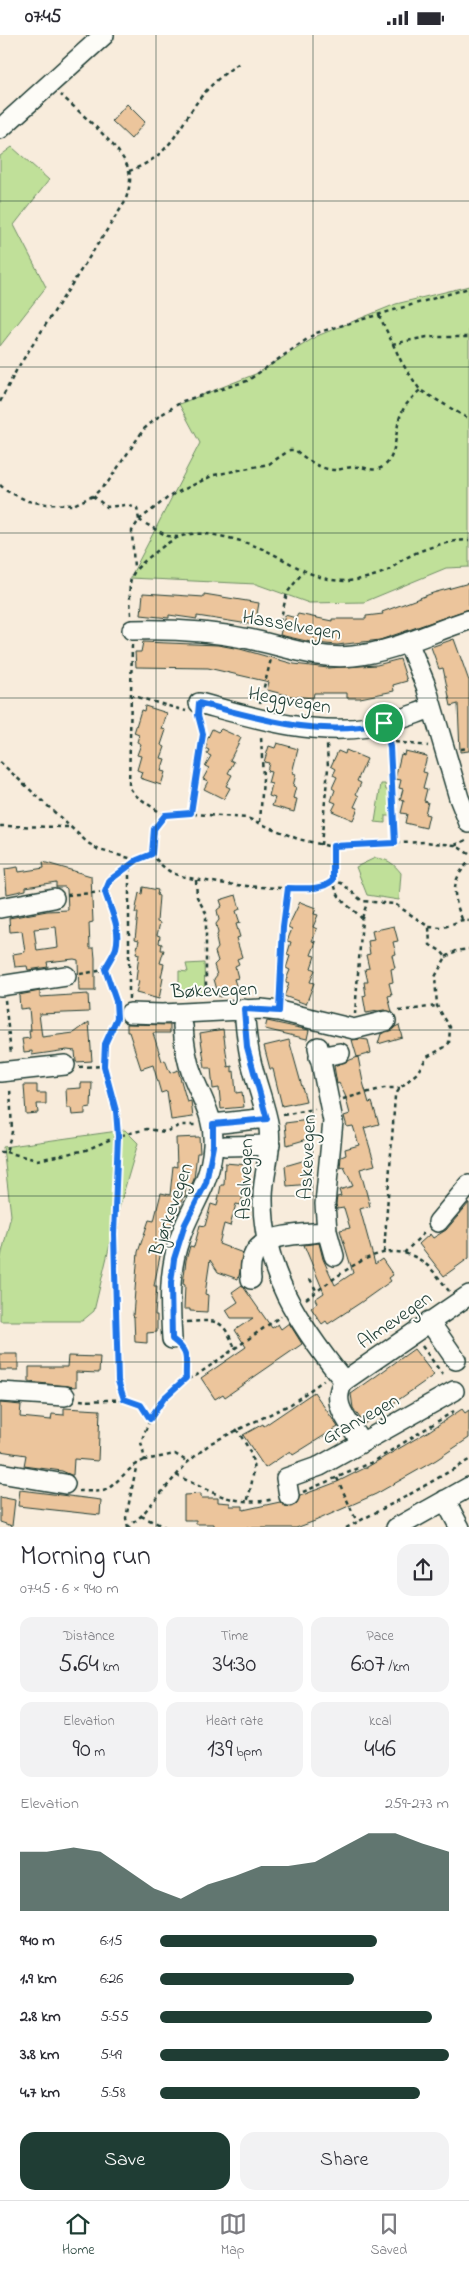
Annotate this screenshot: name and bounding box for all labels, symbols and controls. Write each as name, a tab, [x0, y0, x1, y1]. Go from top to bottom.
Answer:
text: 07:45	[25, 4, 61, 31]
street label: Hasselvegen	[240, 603, 344, 650]
street label: Heggvegen	[246, 680, 333, 724]
pin	[363, 702, 405, 744]
icon: arrive	[370, 709, 398, 737]
street label: Bøkevegen	[170, 976, 258, 1009]
street label: Askevegen	[292, 1114, 326, 1201]
street label: Asalvegen	[231, 1138, 263, 1220]
street label: Bjørkevegen	[143, 1159, 203, 1262]
street label: Almevegen	[352, 1285, 439, 1358]
street label: Granvegen	[317, 1387, 406, 1454]
text: Morning run	[20, 1537, 151, 1578]
button: share	[397, 1544, 449, 1596]
text: 07:45 · 6 × 940 m	[20, 1577, 119, 1601]
text: Distance	[63, 1626, 115, 1647]
text: Time	[221, 1626, 248, 1647]
text: Pace	[367, 1626, 394, 1647]
text: 5.64	[58, 1647, 99, 1683]
text: 34:30	[213, 1647, 256, 1683]
text: 6:07	[351, 1647, 385, 1683]
text: km	[99, 1657, 119, 1678]
text: /km	[385, 1657, 410, 1678]
text: Elevation	[63, 1711, 115, 1732]
text: Heart rate	[206, 1711, 263, 1732]
text: kcal	[369, 1711, 391, 1732]
text: 90	[72, 1732, 91, 1768]
text: 139	[207, 1732, 233, 1768]
text: 446	[364, 1732, 396, 1768]
text: m	[91, 1742, 105, 1763]
text: bpm	[233, 1742, 262, 1763]
text: Elevation	[20, 1792, 79, 1816]
text: 259–273 m	[385, 1792, 449, 1816]
text: 940 m	[20, 1929, 55, 1953]
text: 6:15	[100, 1929, 123, 1953]
text: 1.9 km	[20, 1967, 57, 1991]
text: 6:26	[100, 1967, 123, 1991]
text: 2.8 km	[20, 2005, 61, 2029]
text: 5:55	[100, 2005, 129, 2029]
text: 3.8 km	[20, 2043, 59, 2067]
text: 5:49	[100, 2043, 122, 2067]
text: 4.7 km	[20, 2081, 60, 2105]
text: 5:58	[100, 2081, 126, 2105]
button: Save	[20, 2132, 230, 2190]
button: Share	[240, 2132, 449, 2190]
tab: Home	[62, 2210, 95, 2261]
tab: Map	[219, 2210, 247, 2261]
tab: Saved	[370, 2210, 407, 2261]

